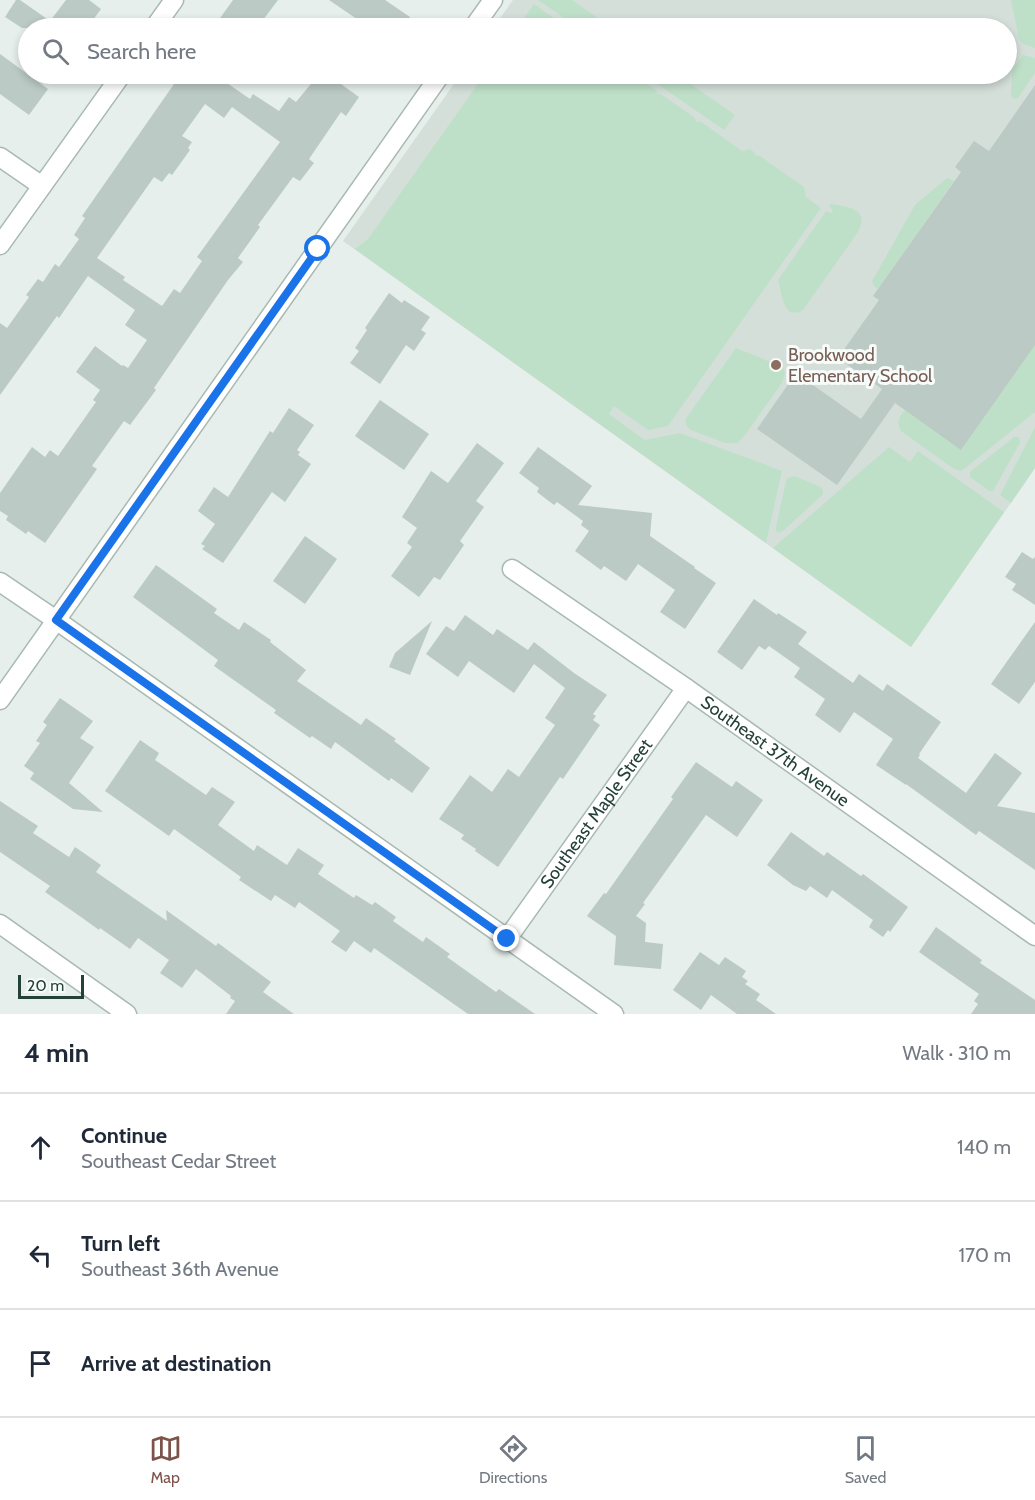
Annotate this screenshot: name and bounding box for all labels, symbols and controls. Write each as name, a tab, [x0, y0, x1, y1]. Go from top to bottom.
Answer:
search box	[18, 18, 1017, 84]
icon: search	[39, 35, 72, 68]
text: Search here	[87, 38, 196, 65]
route start	[304, 235, 330, 261]
place label: Brookwood Elementary School	[788, 344, 933, 387]
marker: Brookwood Elementary School	[769, 358, 783, 372]
street label: Southeast 37th Avenue	[697, 691, 854, 811]
street label: Southeast Maple Street	[536, 735, 657, 893]
route end	[493, 925, 519, 951]
scale bar	[18, 972, 84, 1000]
text: 20 m	[27, 976, 64, 995]
text: 4 min	[24, 1037, 89, 1069]
text: Walk · 310 m	[903, 1041, 1011, 1065]
text: Continue	[81, 1122, 167, 1149]
icon: ahead	[24, 1131, 57, 1164]
text: 140 m	[957, 1135, 1011, 1159]
text: Southeast Cedar Street	[81, 1149, 276, 1173]
text: Turn left	[81, 1230, 160, 1257]
icon: left	[24, 1239, 57, 1272]
text: 170 m	[959, 1243, 1011, 1267]
text: Southeast 36th Avenue	[81, 1257, 279, 1281]
icon: arrive	[24, 1347, 57, 1380]
text: Arrive at destination	[81, 1350, 271, 1377]
tab: Map	[149, 1432, 182, 1487]
tab: Directions	[479, 1432, 547, 1487]
tab: Saved	[845, 1432, 886, 1487]

